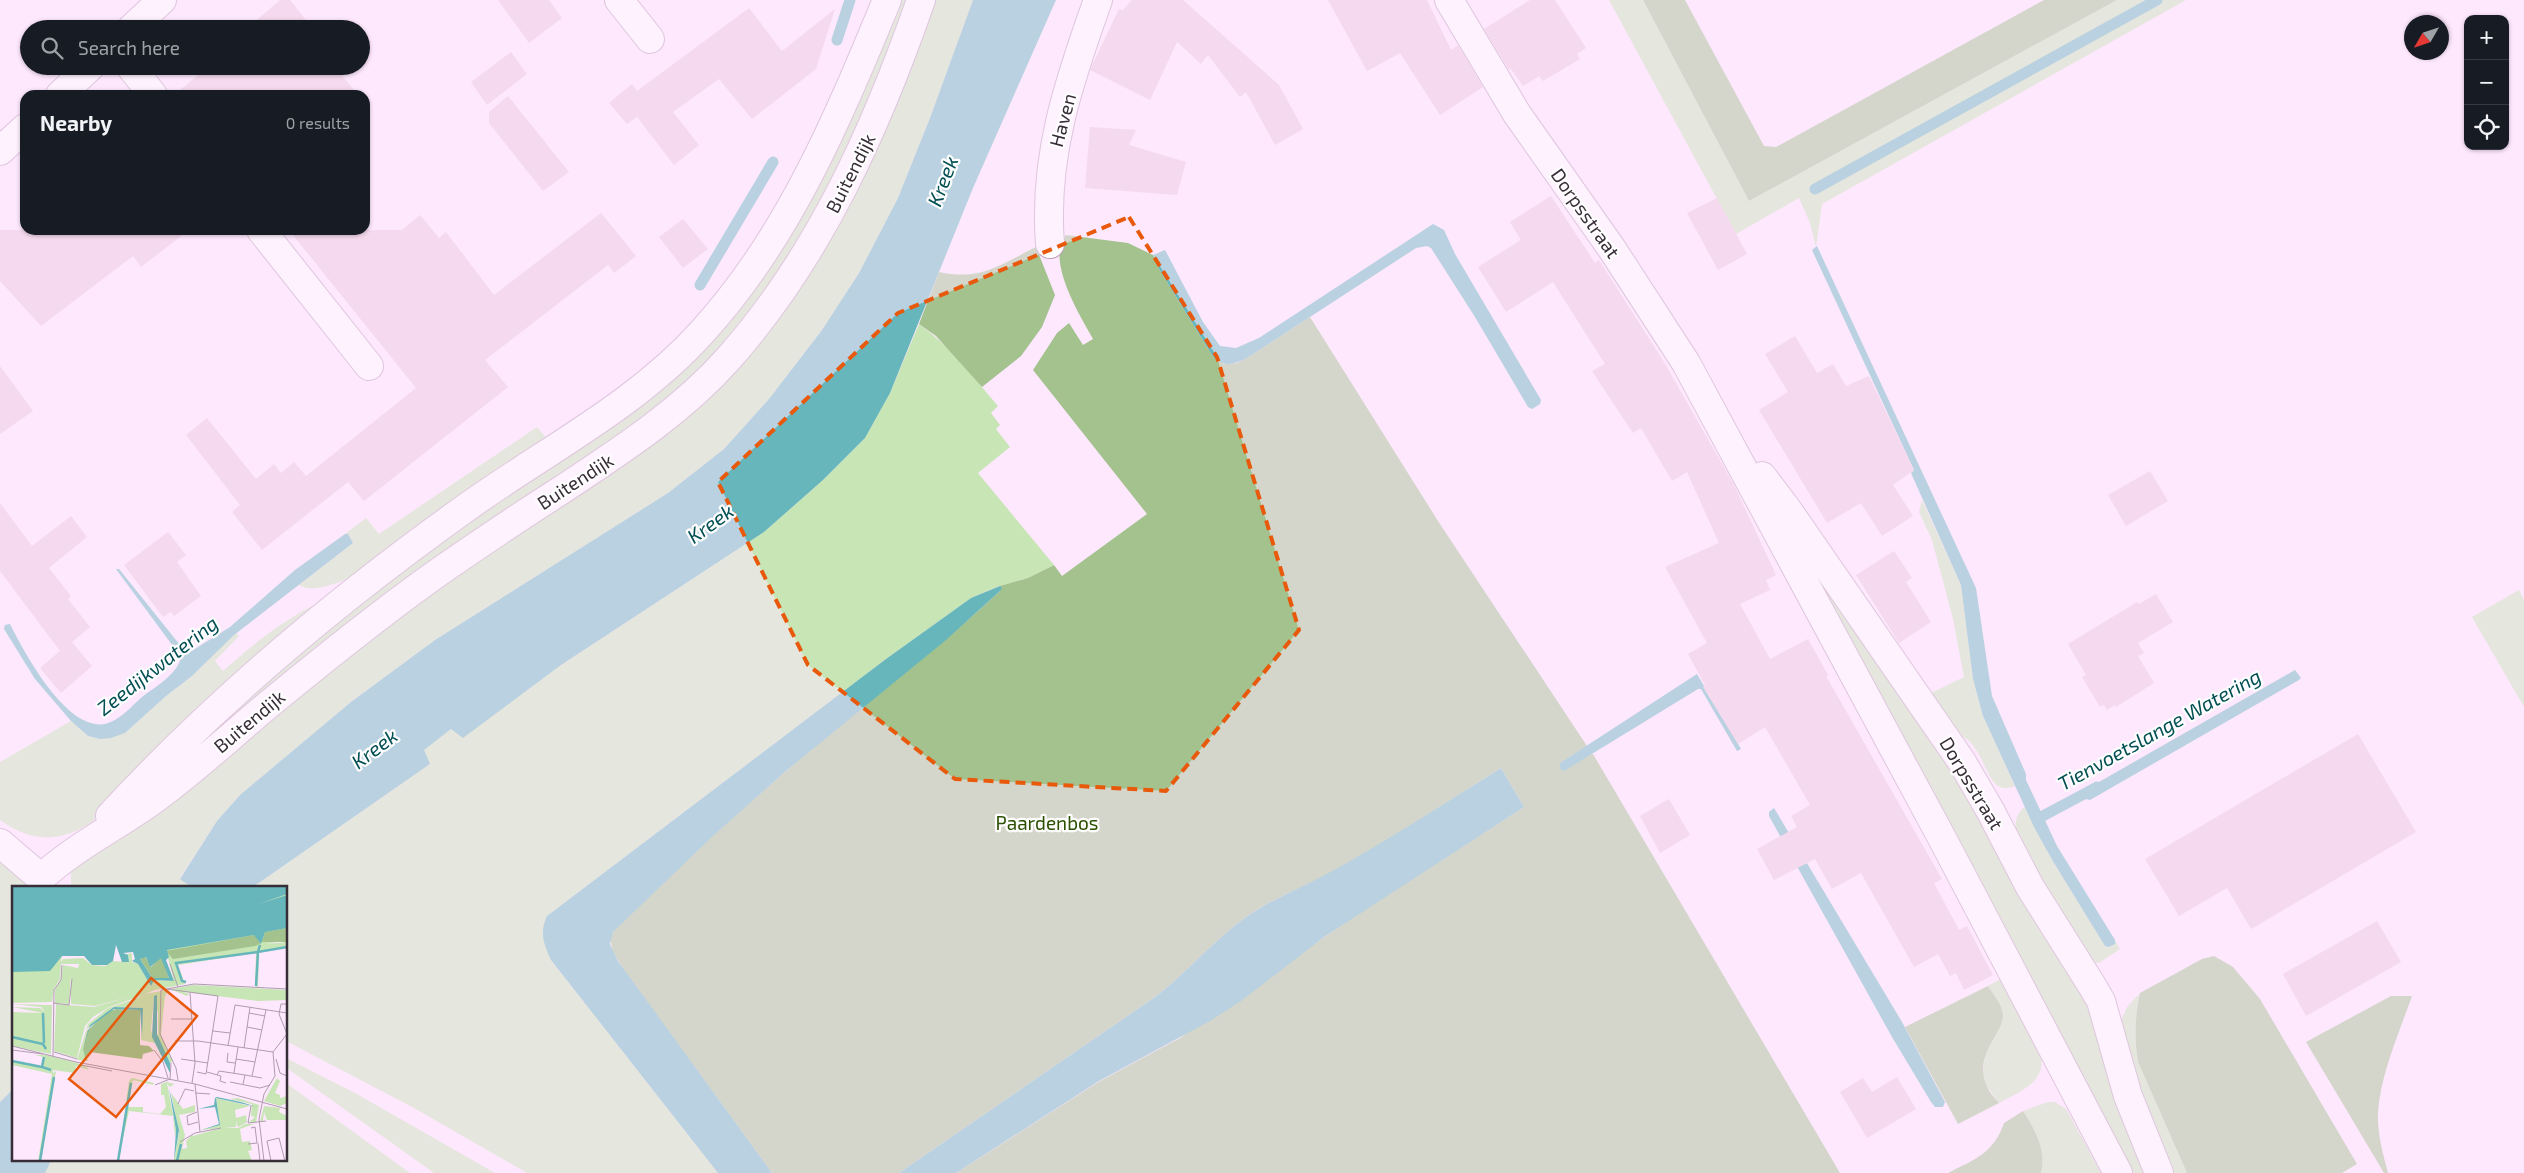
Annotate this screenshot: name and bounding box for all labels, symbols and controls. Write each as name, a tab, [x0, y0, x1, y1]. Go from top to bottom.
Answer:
north arrow	[2404, 15, 2449, 60]
map controls	[2464, 15, 2509, 150]
button: +	[2464, 15, 2509, 60]
search box	[20, 20, 370, 75]
icon: search	[38, 34, 66, 62]
text: Search here	[78, 36, 180, 59]
button: −	[2464, 60, 2509, 105]
street label: Haven	[1044, 91, 1080, 149]
button: locate	[2464, 105, 2509, 150]
text: Nearby	[40, 110, 112, 135]
text: 0 results	[286, 113, 350, 132]
street label: Buitendijk	[820, 129, 880, 216]
water label: Kreek	[922, 153, 962, 209]
street label: Dorpsstraat	[1547, 164, 1625, 262]
street label: Buitendijk	[533, 448, 618, 514]
water label: Kreek	[682, 498, 738, 548]
water label: Zeedijkwatering	[92, 610, 222, 720]
water label: Tienvoetslange Watering	[2053, 663, 2265, 795]
street label: Buitendijk	[209, 684, 290, 757]
water label: Kreek	[346, 723, 402, 773]
street label: Dorpsstraat	[1935, 732, 2009, 834]
park label: Paardenbos	[996, 811, 1098, 834]
inset map	[12, 886, 288, 1160]

